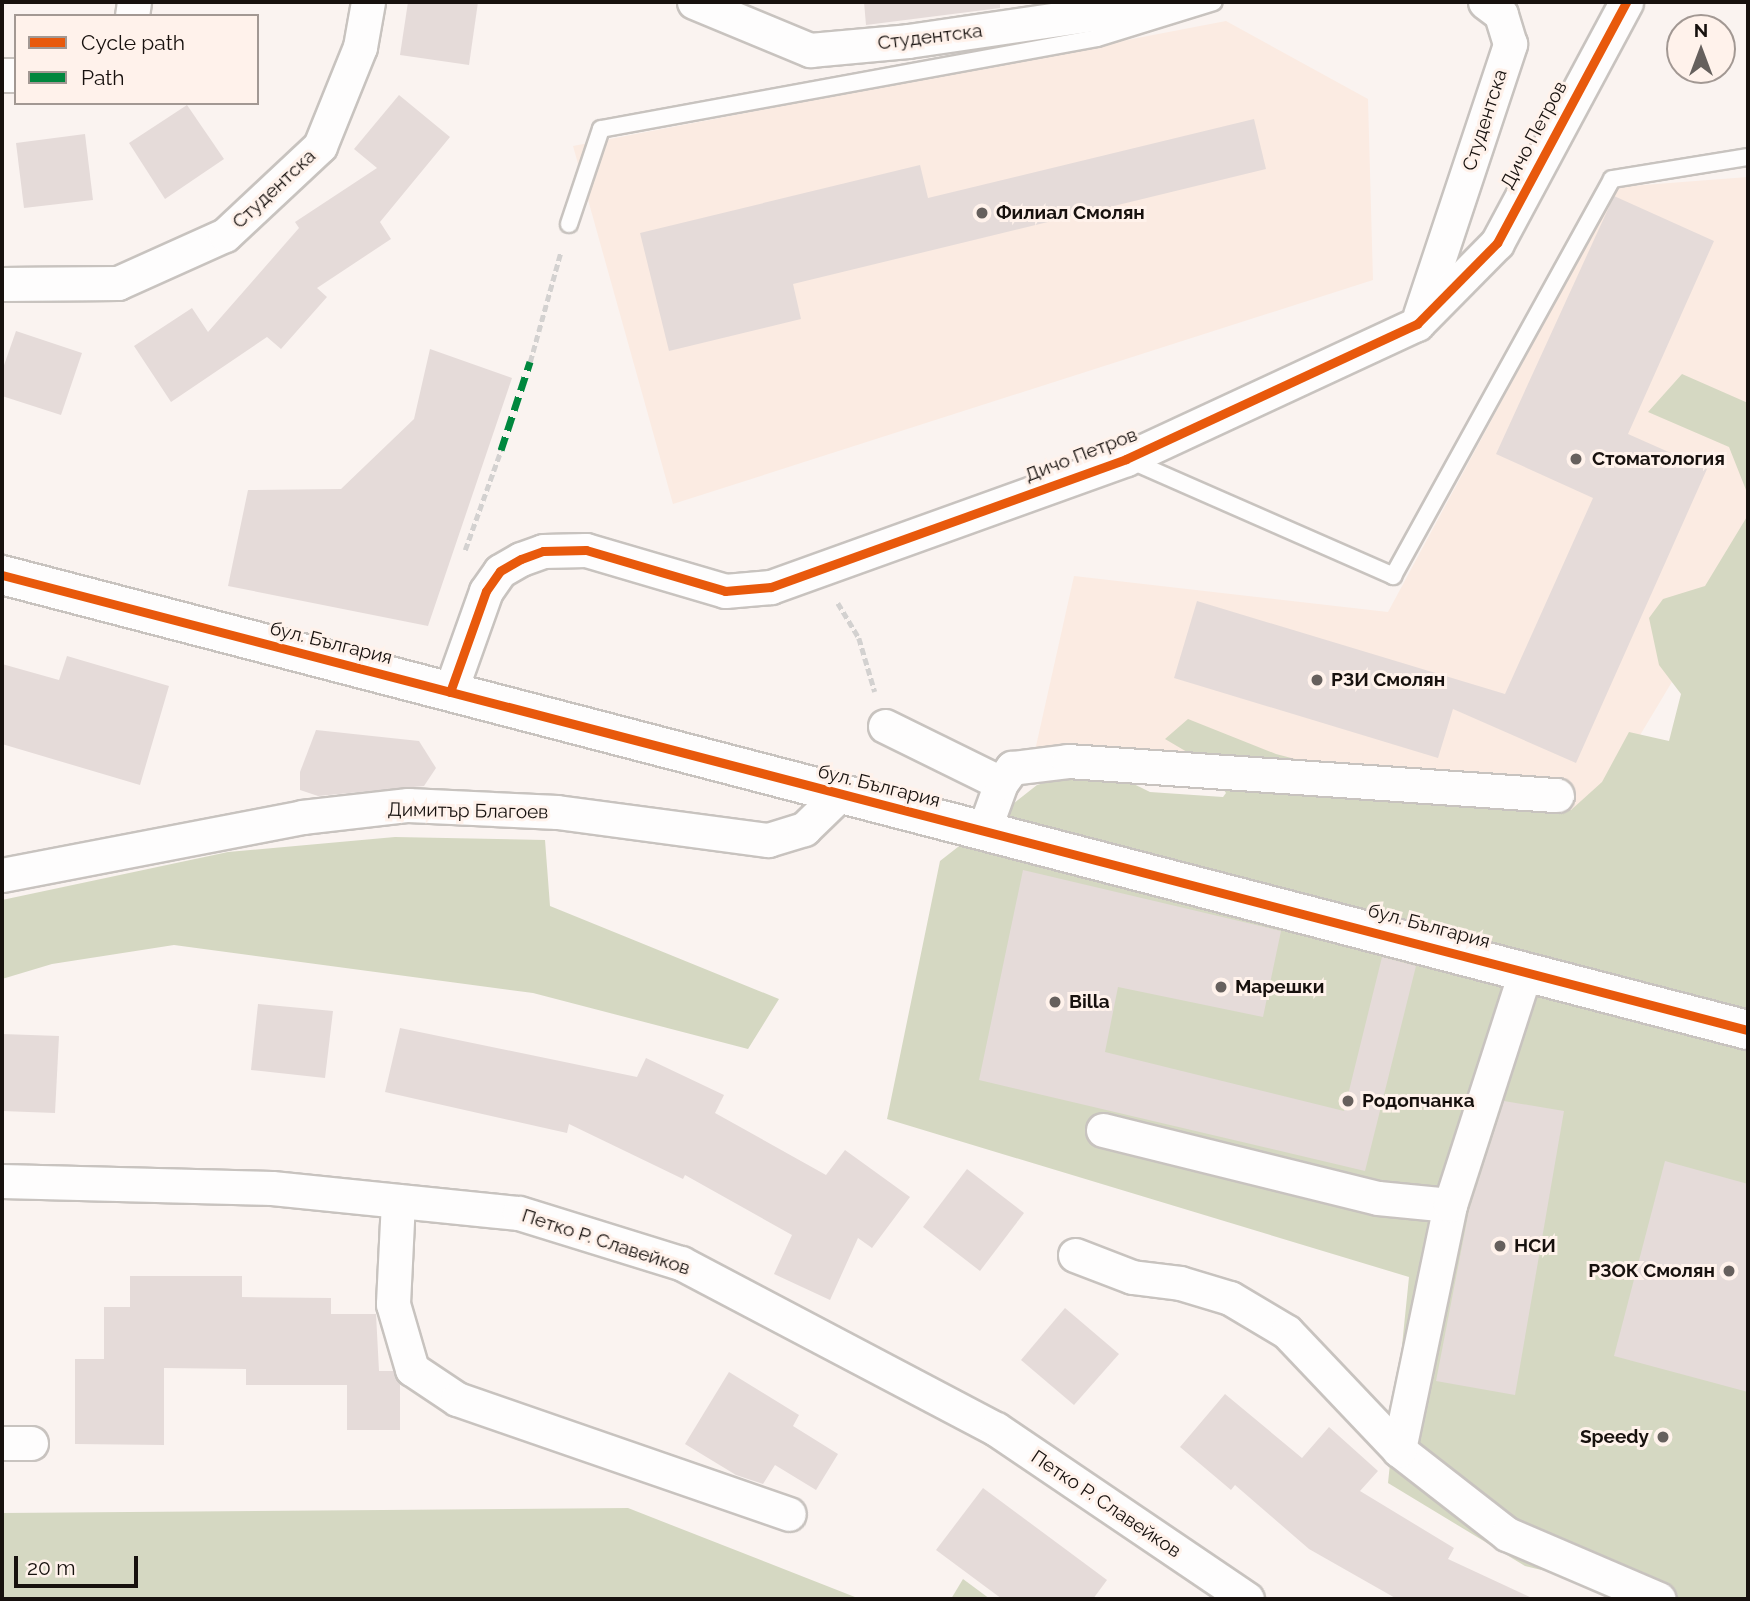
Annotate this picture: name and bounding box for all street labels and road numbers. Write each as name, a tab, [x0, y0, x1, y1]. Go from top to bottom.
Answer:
street label: Студентска	[876, 19, 984, 55]
street label: Студентска	[1458, 66, 1512, 174]
street label: Дичо Петров	[1496, 77, 1572, 193]
street label: Студентска	[228, 145, 320, 233]
street label: Дичо Петров	[1022, 423, 1140, 487]
street label: бул. България	[267, 617, 395, 669]
street label: бул. България	[815, 760, 943, 812]
street label: Димитър Благоев	[387, 798, 549, 824]
street label: бул. България	[1365, 899, 1493, 953]
street label: Петко Р. Славейков	[519, 1204, 693, 1280]
street label: Петко Р. Славейков	[1027, 1445, 1185, 1563]

